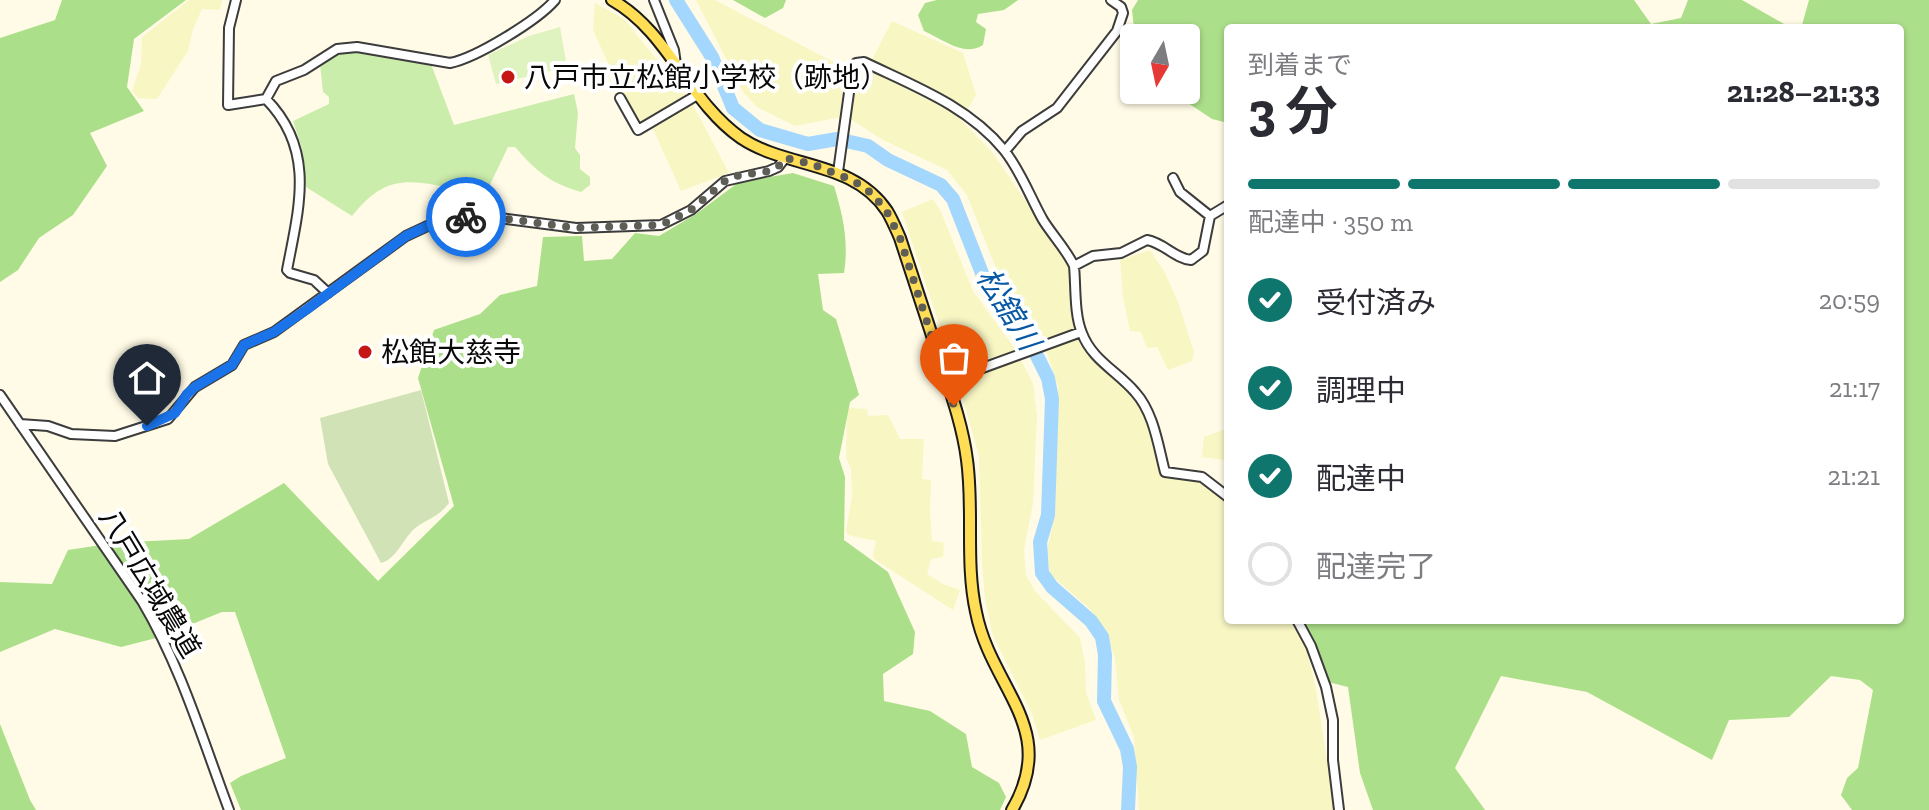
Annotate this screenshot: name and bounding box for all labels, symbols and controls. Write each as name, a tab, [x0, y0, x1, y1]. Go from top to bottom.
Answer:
north arrow	[1120, 24, 1200, 104]
map controls	[1120, 24, 1200, 104]
text: 到着まで	[1248, 49, 1352, 81]
place label: 八戸市立松館小学校（跡地）	[524, 61, 888, 94]
marker: 八戸市立松館小学校（跡地）	[499, 68, 517, 86]
text: 21:28–21:33	[1727, 74, 1880, 110]
text: 3 分	[1248, 80, 1337, 142]
courier	[426, 177, 506, 257]
icon: bike	[444, 195, 488, 239]
text: 配達中 · 350 m	[1248, 206, 1413, 238]
water label: 松舘川	[969, 261, 1049, 359]
icon: check	[1248, 278, 1292, 322]
text: 20:59	[1819, 284, 1880, 316]
text: 受付済み	[1316, 285, 1436, 321]
pin	[920, 324, 988, 406]
place label: 松館大慈寺	[381, 336, 521, 369]
icon: bag	[932, 336, 976, 380]
marker: 松館大慈寺	[356, 343, 374, 361]
pin	[113, 344, 181, 426]
icon: home	[125, 356, 169, 400]
icon: check	[1248, 366, 1292, 410]
text: 21:17	[1829, 372, 1880, 404]
text: 調理中	[1316, 373, 1406, 409]
icon: check	[1248, 454, 1292, 498]
text: 21:21	[1827, 460, 1880, 492]
text: 配達中	[1316, 461, 1406, 497]
street label: 八戸広域農道	[93, 502, 207, 664]
text: 配達完了	[1316, 549, 1436, 585]

